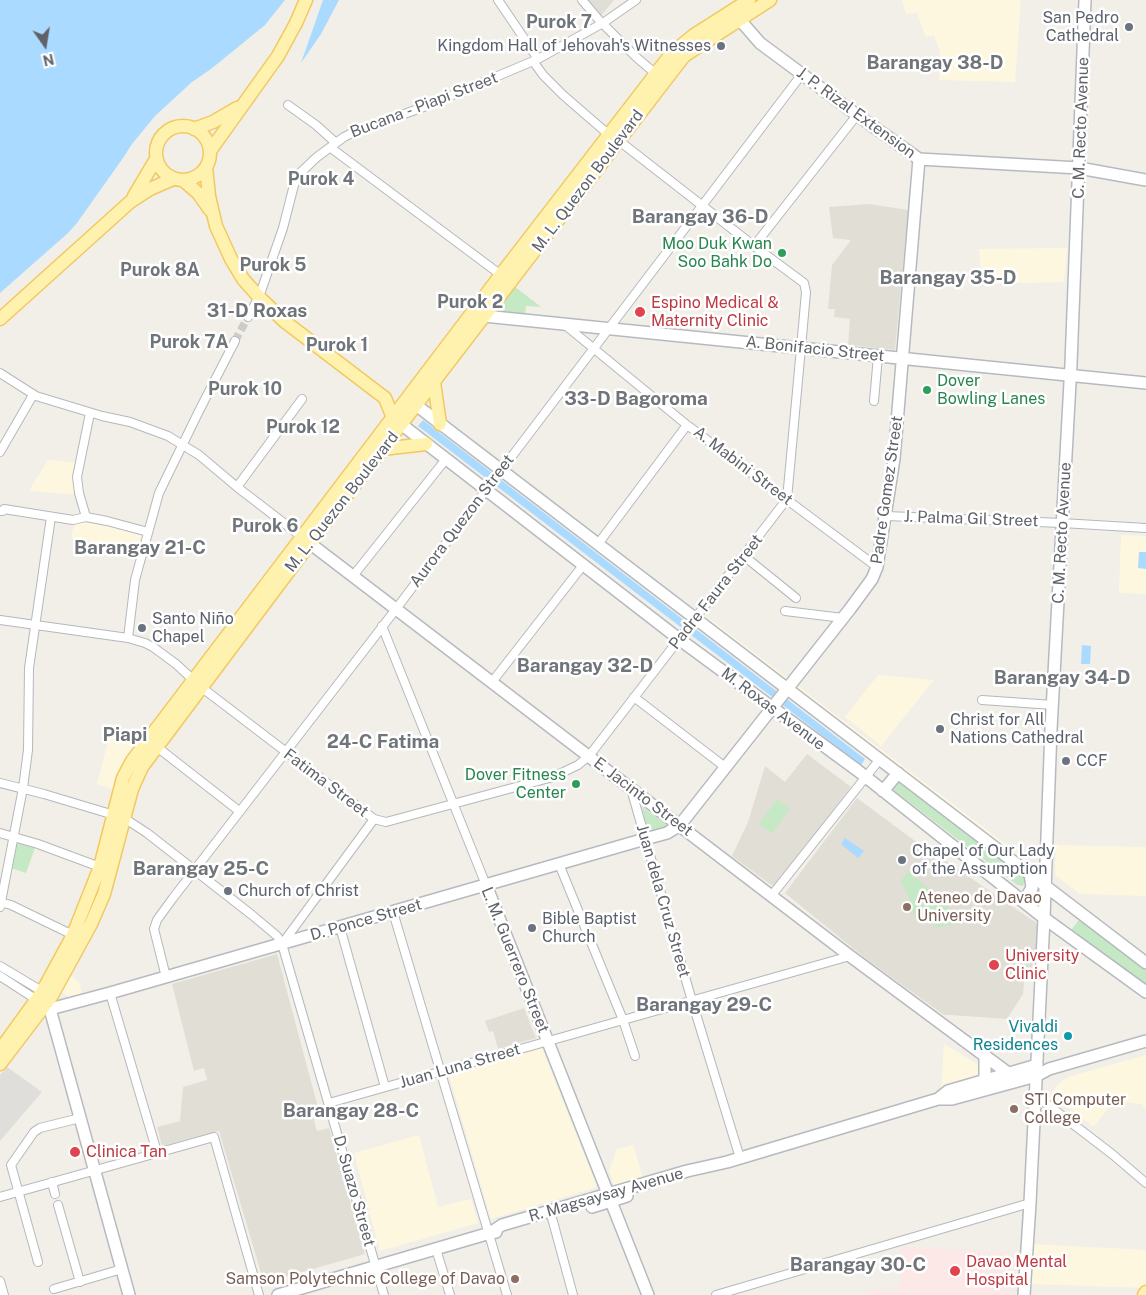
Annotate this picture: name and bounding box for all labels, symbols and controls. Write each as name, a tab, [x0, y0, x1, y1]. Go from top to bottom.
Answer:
place label: San Pedro Cathedral	[1042, 8, 1119, 46]
district label: Purok 7	[526, 11, 592, 33]
north arrow	[20, 20, 70, 70]
marker: San Pedro Cathedral	[1123, 21, 1135, 33]
place label: Kingdom Hall of Jehovah's Witnesses	[437, 36, 711, 56]
marker: Kingdom Hall of Jehovah's Witnesses	[715, 40, 727, 52]
text: N	[41, 51, 56, 69]
district label: Barangay 38-D	[867, 52, 1003, 74]
street label: C. M. Recto Avenue	[1069, 57, 1093, 199]
street label: J. P. Rizal Extension	[793, 63, 919, 163]
street label: Bucana - Piapi Street	[348, 68, 500, 142]
street label: M. L. Quezon Boulevard	[528, 106, 648, 256]
district label: Purok 4	[288, 168, 354, 190]
district label: Barangay 36-D	[632, 206, 768, 228]
place label: Moo Duk Kwan Soo Bahk Do	[662, 234, 772, 272]
marker: Moo Duk Kwan Soo Bahk Do	[776, 247, 788, 259]
district label: Purok 5	[240, 254, 306, 276]
district label: Purok 8A	[120, 259, 200, 281]
district label: Barangay 35-D	[879, 267, 1017, 289]
district label: Purok 2	[437, 291, 503, 313]
place label: Espino Medical & Maternity Clinic	[651, 293, 779, 331]
district label: 31-D Roxas	[207, 300, 307, 322]
marker: Espino Medical & Maternity Clinic	[633, 305, 647, 319]
district label: Purok 7A	[149, 331, 229, 353]
street label: A. Bonifacio Street	[745, 332, 885, 366]
district label: Purok 1	[306, 334, 368, 356]
place label: Dover Bowling Lanes	[937, 371, 1045, 409]
district label: Purok 10	[208, 378, 282, 400]
marker: Dover Bowling Lanes	[921, 384, 933, 396]
district label: 33-D Bagoroma	[564, 388, 708, 410]
street label: Padre Gomez Street	[867, 415, 907, 565]
district label: Purok 12	[266, 416, 340, 438]
street label: A. Mabini Street	[690, 422, 796, 510]
street label: M. L. Quezon Boulevard	[281, 428, 403, 576]
street label: Aurora Quezon Street	[406, 451, 518, 591]
street label: C. M. Recto Avenue	[1049, 462, 1075, 604]
street label: J. Palma Gil Street	[903, 507, 1039, 531]
district label: Purok 6	[232, 515, 298, 537]
street label: Padre Faura Street	[665, 531, 767, 653]
district label: Barangay 21-C	[74, 537, 206, 559]
place label: Santo Niño Chapel	[152, 609, 234, 647]
marker: Santo Niño Chapel	[136, 622, 148, 634]
district label: Barangay 32-D	[517, 655, 653, 677]
street label: M. Roxas Avenue	[717, 664, 829, 754]
district label: Barangay 34-D	[994, 667, 1130, 689]
place label: Christ for All Nations Cathedral	[950, 710, 1084, 748]
marker: Christ for All Nations Cathedral	[934, 723, 946, 735]
district label: Piapi	[103, 724, 147, 746]
district label: 24-C Fatima	[327, 731, 439, 753]
street label: Fatima Street	[280, 745, 372, 821]
place label: CCF	[1076, 751, 1108, 771]
street label: E. Jacinto Street	[590, 753, 696, 841]
marker: CCF	[1060, 755, 1072, 767]
place label: Dover Fitness Center	[465, 765, 566, 803]
marker: Dover Fitness Center	[570, 778, 582, 790]
street label: Juan dela Cruz Street	[632, 822, 694, 980]
place label: Chapel of Our Lady of the Assumption	[912, 841, 1055, 879]
marker: Chapel of Our Lady of the Assumption	[896, 854, 908, 866]
district label: Barangay 25-C	[133, 858, 269, 880]
place label: Church of Christ	[238, 881, 359, 901]
street label: L. M. Guerrero Street	[477, 884, 553, 1036]
marker: Church of Christ	[222, 885, 234, 897]
place label: Ateneo de Davao University	[917, 888, 1042, 926]
street label: D. Ponce Street	[308, 895, 424, 945]
marker: Ateneo de Davao University	[901, 901, 913, 913]
place label: Bible Baptist Church	[542, 909, 637, 947]
marker: Bible Baptist Church	[526, 922, 538, 934]
place label: University Clinic	[1005, 946, 1079, 984]
marker: University Clinic	[987, 958, 1001, 972]
district label: Barangay 29-C	[636, 994, 772, 1016]
place label: Vivaldi Residences	[973, 1017, 1058, 1055]
marker: Vivaldi Residences	[1062, 1030, 1074, 1042]
street label: Juan Luna Street	[397, 1040, 523, 1092]
place label: STI Computer College	[1024, 1090, 1126, 1128]
district label: Barangay 28-C	[283, 1100, 419, 1122]
marker: STI Computer College	[1008, 1103, 1020, 1115]
street label: D. Suazo Street	[329, 1133, 379, 1249]
place label: Clinica Tan	[86, 1142, 167, 1162]
marker: Clinica Tan	[68, 1145, 82, 1159]
street label: R. Magsaysay Avenue	[526, 1164, 686, 1226]
place label: Davao Mental Hospital	[966, 1252, 1067, 1290]
district label: Barangay 30-C	[790, 1254, 926, 1276]
marker: Davao Mental Hospital	[948, 1264, 962, 1278]
place label: Samson Polytechnic College of Davao	[225, 1269, 505, 1289]
marker: Samson Polytechnic College of Davao	[509, 1273, 521, 1285]

